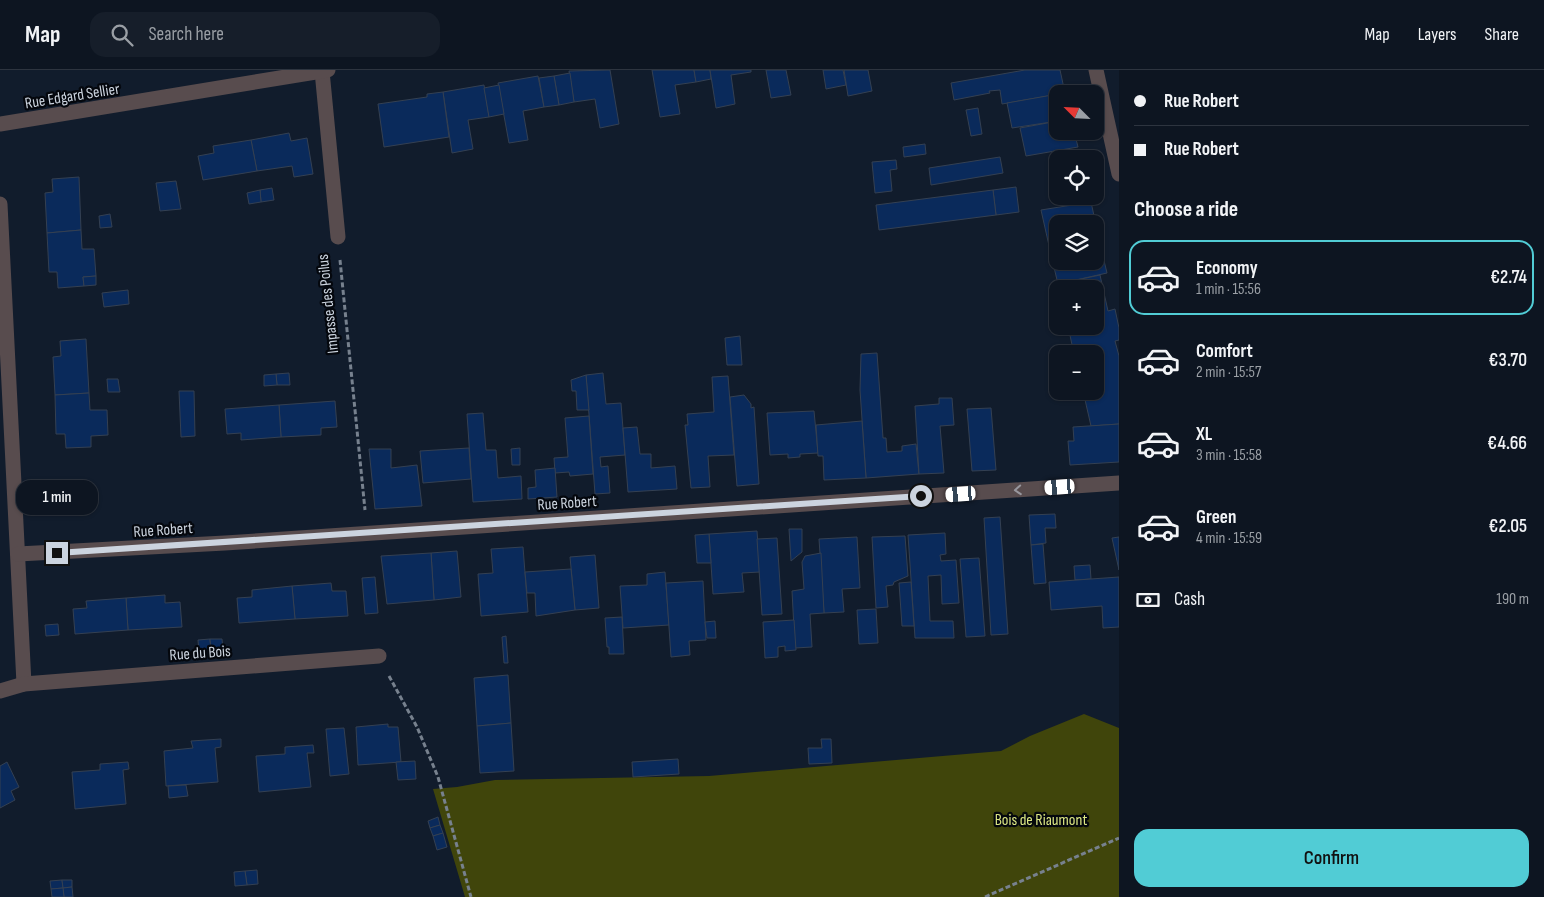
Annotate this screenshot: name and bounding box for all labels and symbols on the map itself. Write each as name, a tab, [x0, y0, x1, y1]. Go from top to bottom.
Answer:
street label: Rue Edgard Sellier	[23, 80, 121, 113]
north arrow	[1049, 85, 1104, 140]
street label: Impasse des Poilus	[314, 253, 343, 354]
car	[1044, 478, 1075, 496]
callout: 1 min	[16, 480, 98, 516]
one-way arrow	[1014, 484, 1022, 495]
route start	[910, 485, 932, 507]
car	[945, 485, 976, 503]
street label: Rue Robert	[537, 492, 598, 515]
street label: Rue Robert	[133, 519, 194, 542]
route end	[46, 542, 68, 564]
street label: Rue du Bois	[169, 642, 232, 665]
park label: Bois de Riaumont	[995, 811, 1087, 830]

